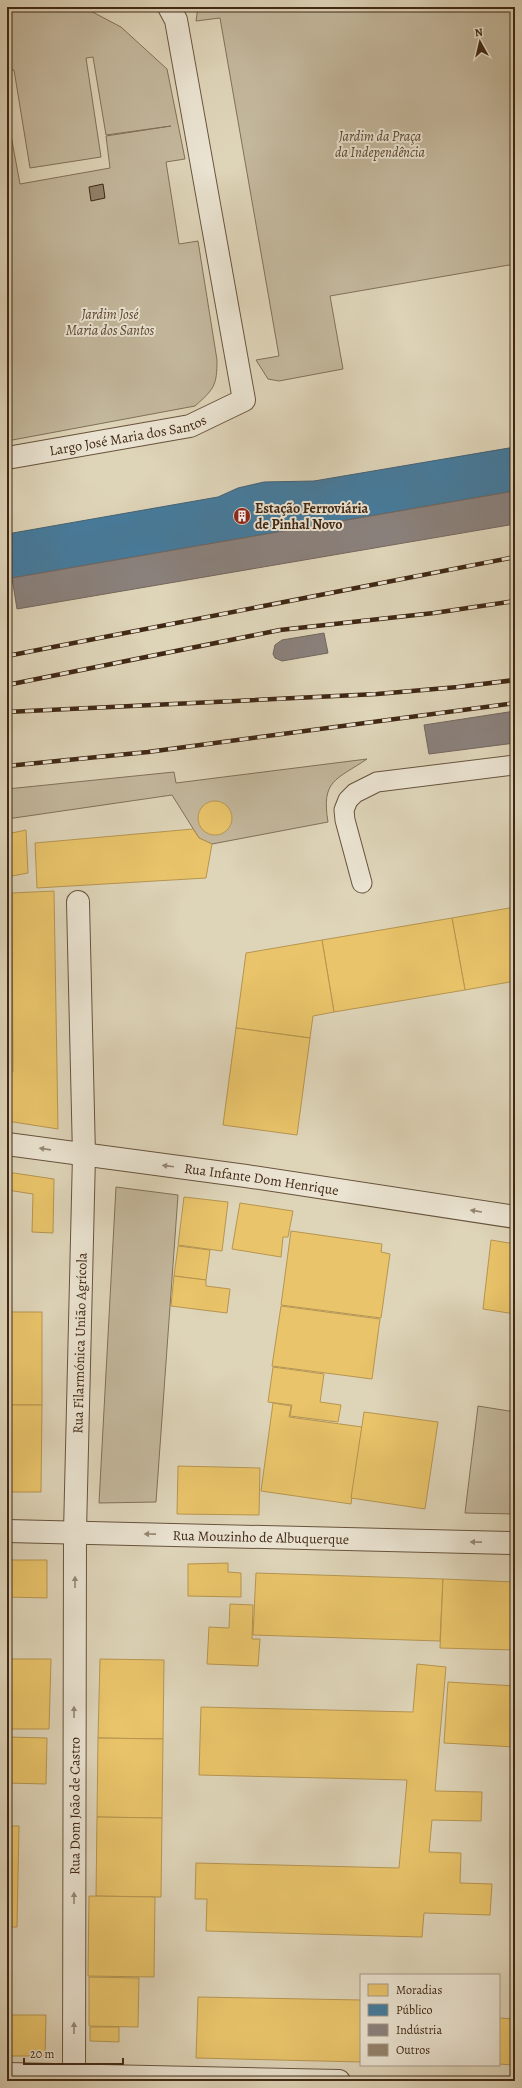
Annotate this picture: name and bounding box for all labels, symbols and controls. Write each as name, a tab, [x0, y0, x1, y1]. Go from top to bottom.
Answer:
north arrow	[460, 22, 500, 62]
text: N	[474, 25, 484, 41]
park label: Jardim da Praça da Independência	[335, 127, 425, 162]
park label: Jardim José Maria dos Santos	[66, 305, 155, 340]
street label: Largo José Maria dos Santos	[48, 410, 210, 460]
place label: Estação Ferroviária de Pinhal Novo	[255, 499, 369, 534]
building icon: Estação Ferroviária de Pinhal Novo	[232, 506, 252, 526]
one-way arrow	[39, 1146, 51, 1152]
street label: Rua Infante Dom Henrique	[183, 1159, 340, 1200]
one-way arrow	[162, 1162, 174, 1169]
one-way arrow	[470, 1208, 483, 1214]
street label: Rua Filarmónica União Agrícola	[68, 1252, 92, 1434]
street label: Rua Mouzinho de Albuquerque	[172, 1526, 349, 1549]
one-way arrow	[144, 1530, 156, 1537]
one-way arrow	[469, 1539, 482, 1545]
one-way arrow	[72, 1575, 78, 1588]
one-way arrow	[71, 1705, 77, 1718]
street label: Rua Dom João de Castro	[65, 1737, 85, 1875]
one-way arrow	[71, 1891, 77, 1904]
legend	[360, 1974, 500, 2066]
text: Moradias	[396, 1982, 442, 1998]
text: Público	[396, 2002, 432, 2018]
one-way arrow	[71, 2021, 77, 2034]
text: Indústria	[396, 2022, 442, 2038]
scale bar	[24, 2040, 123, 2066]
text: Outros	[396, 2042, 430, 2058]
text: 20 m	[30, 2046, 54, 2062]

